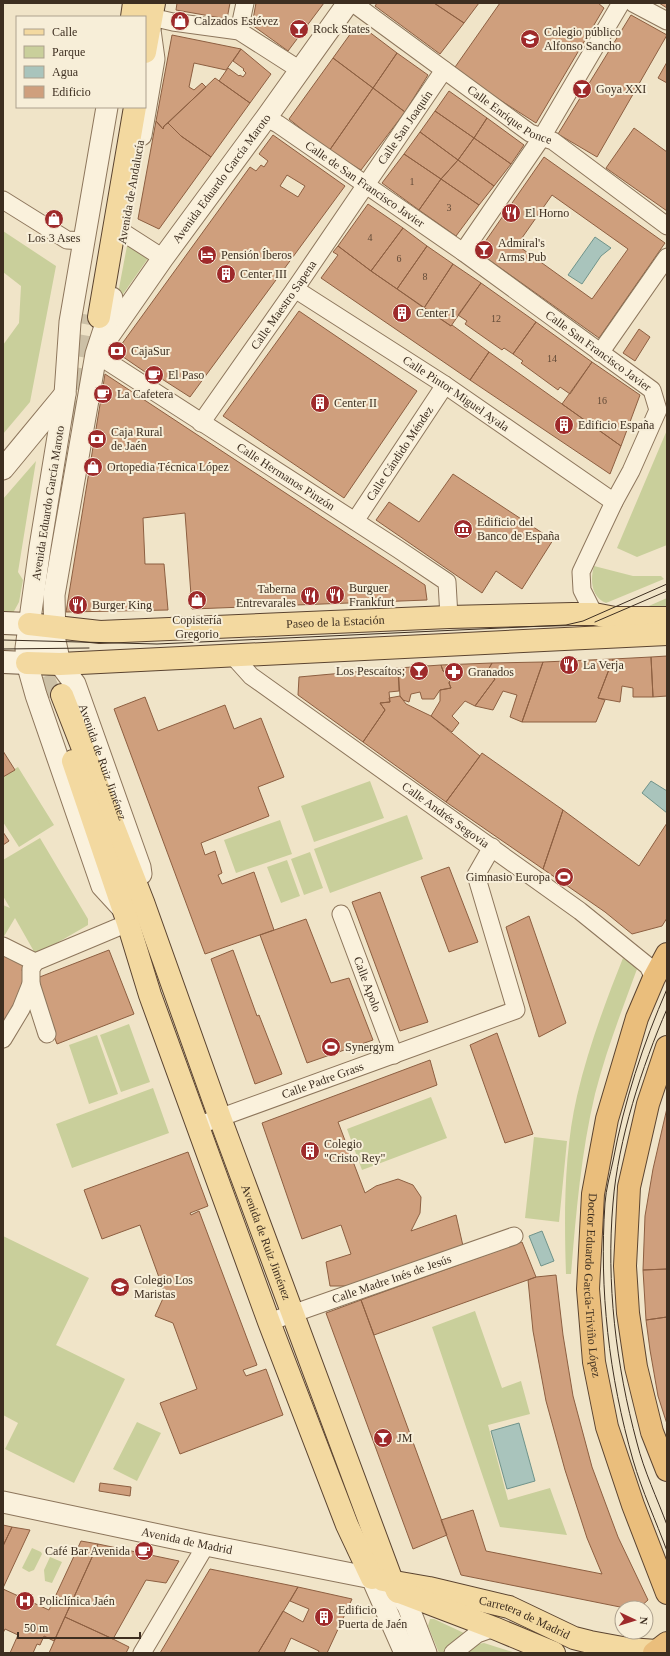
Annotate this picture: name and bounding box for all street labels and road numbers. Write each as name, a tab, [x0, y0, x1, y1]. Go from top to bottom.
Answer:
street label: Calle Enrique Ponce	[465, 82, 554, 147]
street label: Calle San Joaquín	[375, 88, 435, 167]
street label: Avenida Eduardo García Maroto	[169, 111, 274, 246]
street label: Avenida de Andalucía	[115, 138, 147, 245]
street label: Calle de San Francisco Javier	[302, 138, 427, 230]
street label: Calle Maestro Sapena	[248, 257, 320, 352]
street label: Calle San Francisco Javier	[543, 308, 654, 394]
street label: Calle Pintor Miguel Ayala	[400, 353, 513, 435]
street label: Calle Cándido Méndez	[363, 403, 436, 503]
street label: Avenida Eduardo García Maroto	[29, 425, 67, 581]
street label: Calle Hermanos Pinzón	[234, 440, 338, 513]
street label: Paseo de la Estación	[286, 613, 385, 631]
street label: Avenida de Ruiz Jiménez	[76, 702, 130, 822]
street label: Calle Andrés Segovia	[399, 779, 493, 851]
street label: Calle Apolo	[351, 955, 384, 1014]
street label: Calle Padre Grass	[280, 1059, 366, 1102]
street label: Avenida de Ruiz Jiménez	[238, 1182, 294, 1302]
street label: Doctor Eduardo García-Triviño López	[581, 1193, 604, 1379]
street label: Calle Madre Inés de Jesús	[330, 1251, 453, 1306]
street label: Avenida de Madrid	[140, 1525, 234, 1557]
street label: Carretera de Madrid	[478, 1593, 572, 1642]

